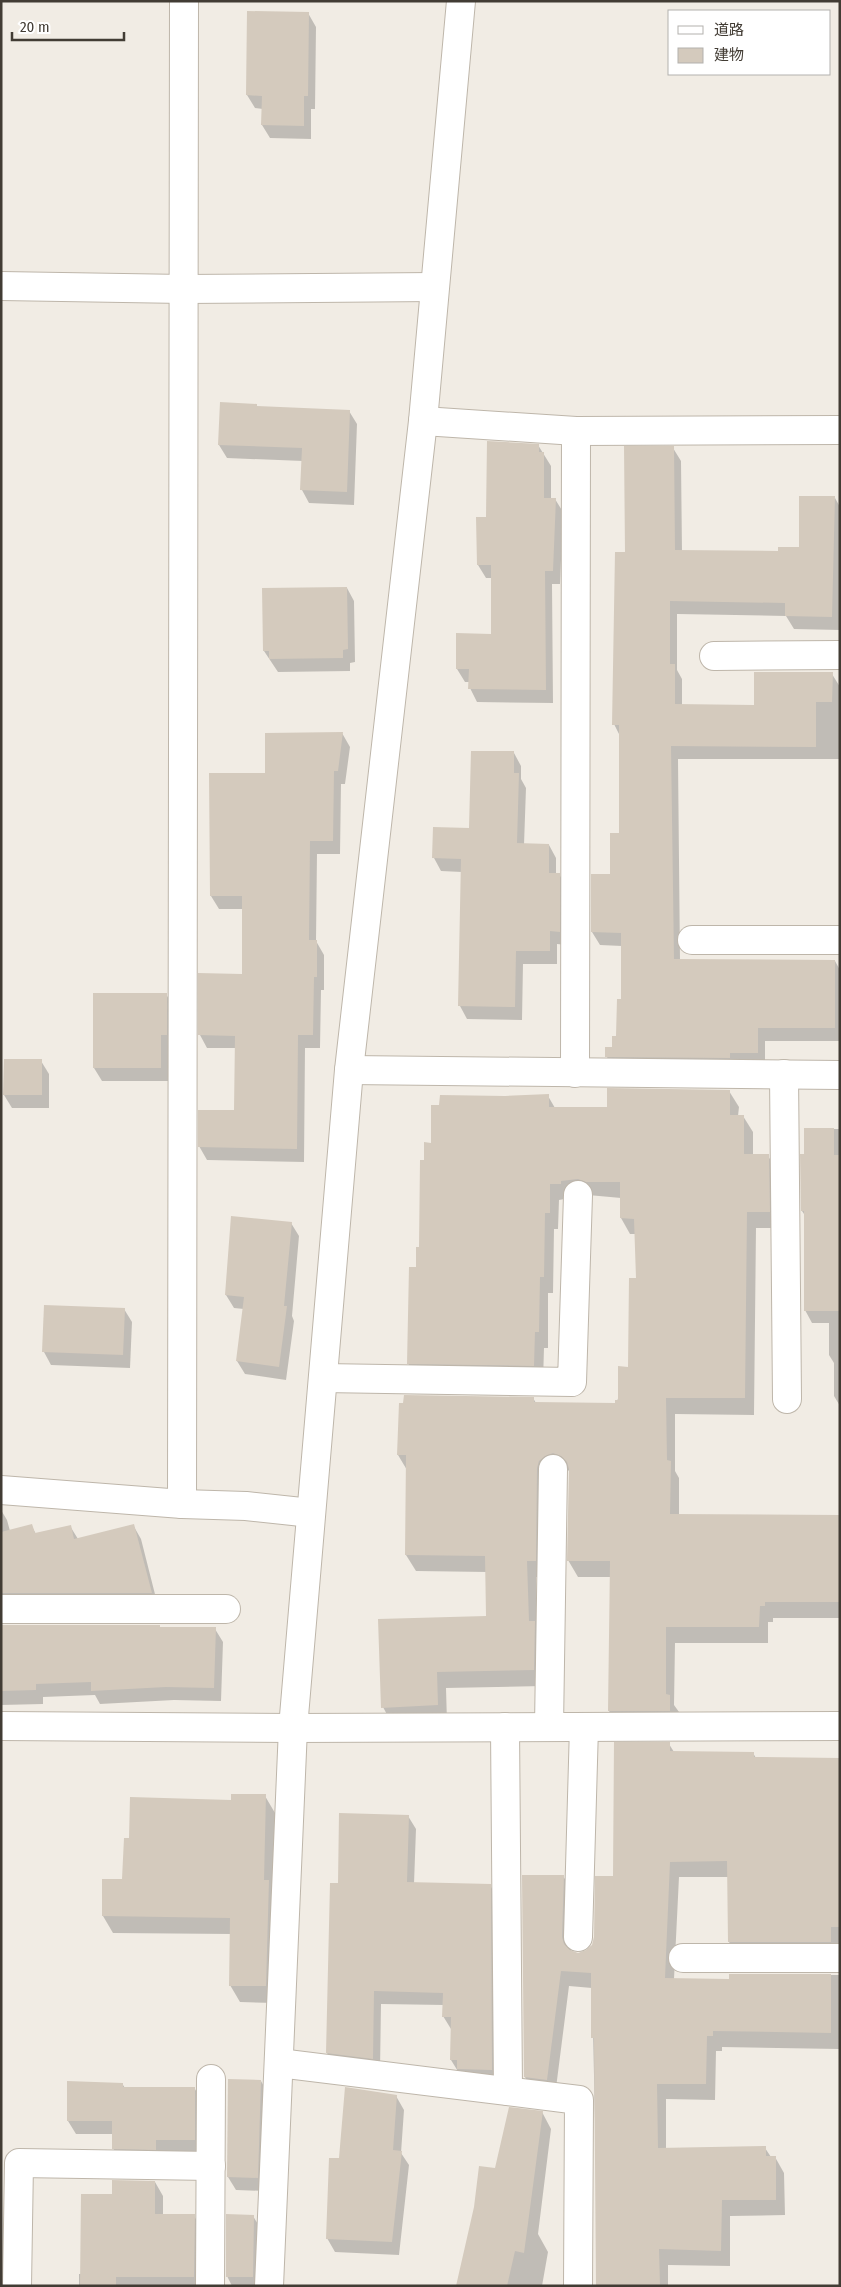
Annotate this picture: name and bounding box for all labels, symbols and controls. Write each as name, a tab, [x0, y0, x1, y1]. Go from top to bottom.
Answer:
scale bar	[12, 10, 125, 42]
legend	[668, 10, 831, 75]
text: 20 m	[20, 18, 50, 36]
text: 道路	[714, 21, 744, 39]
text: 建物	[714, 46, 744, 64]

